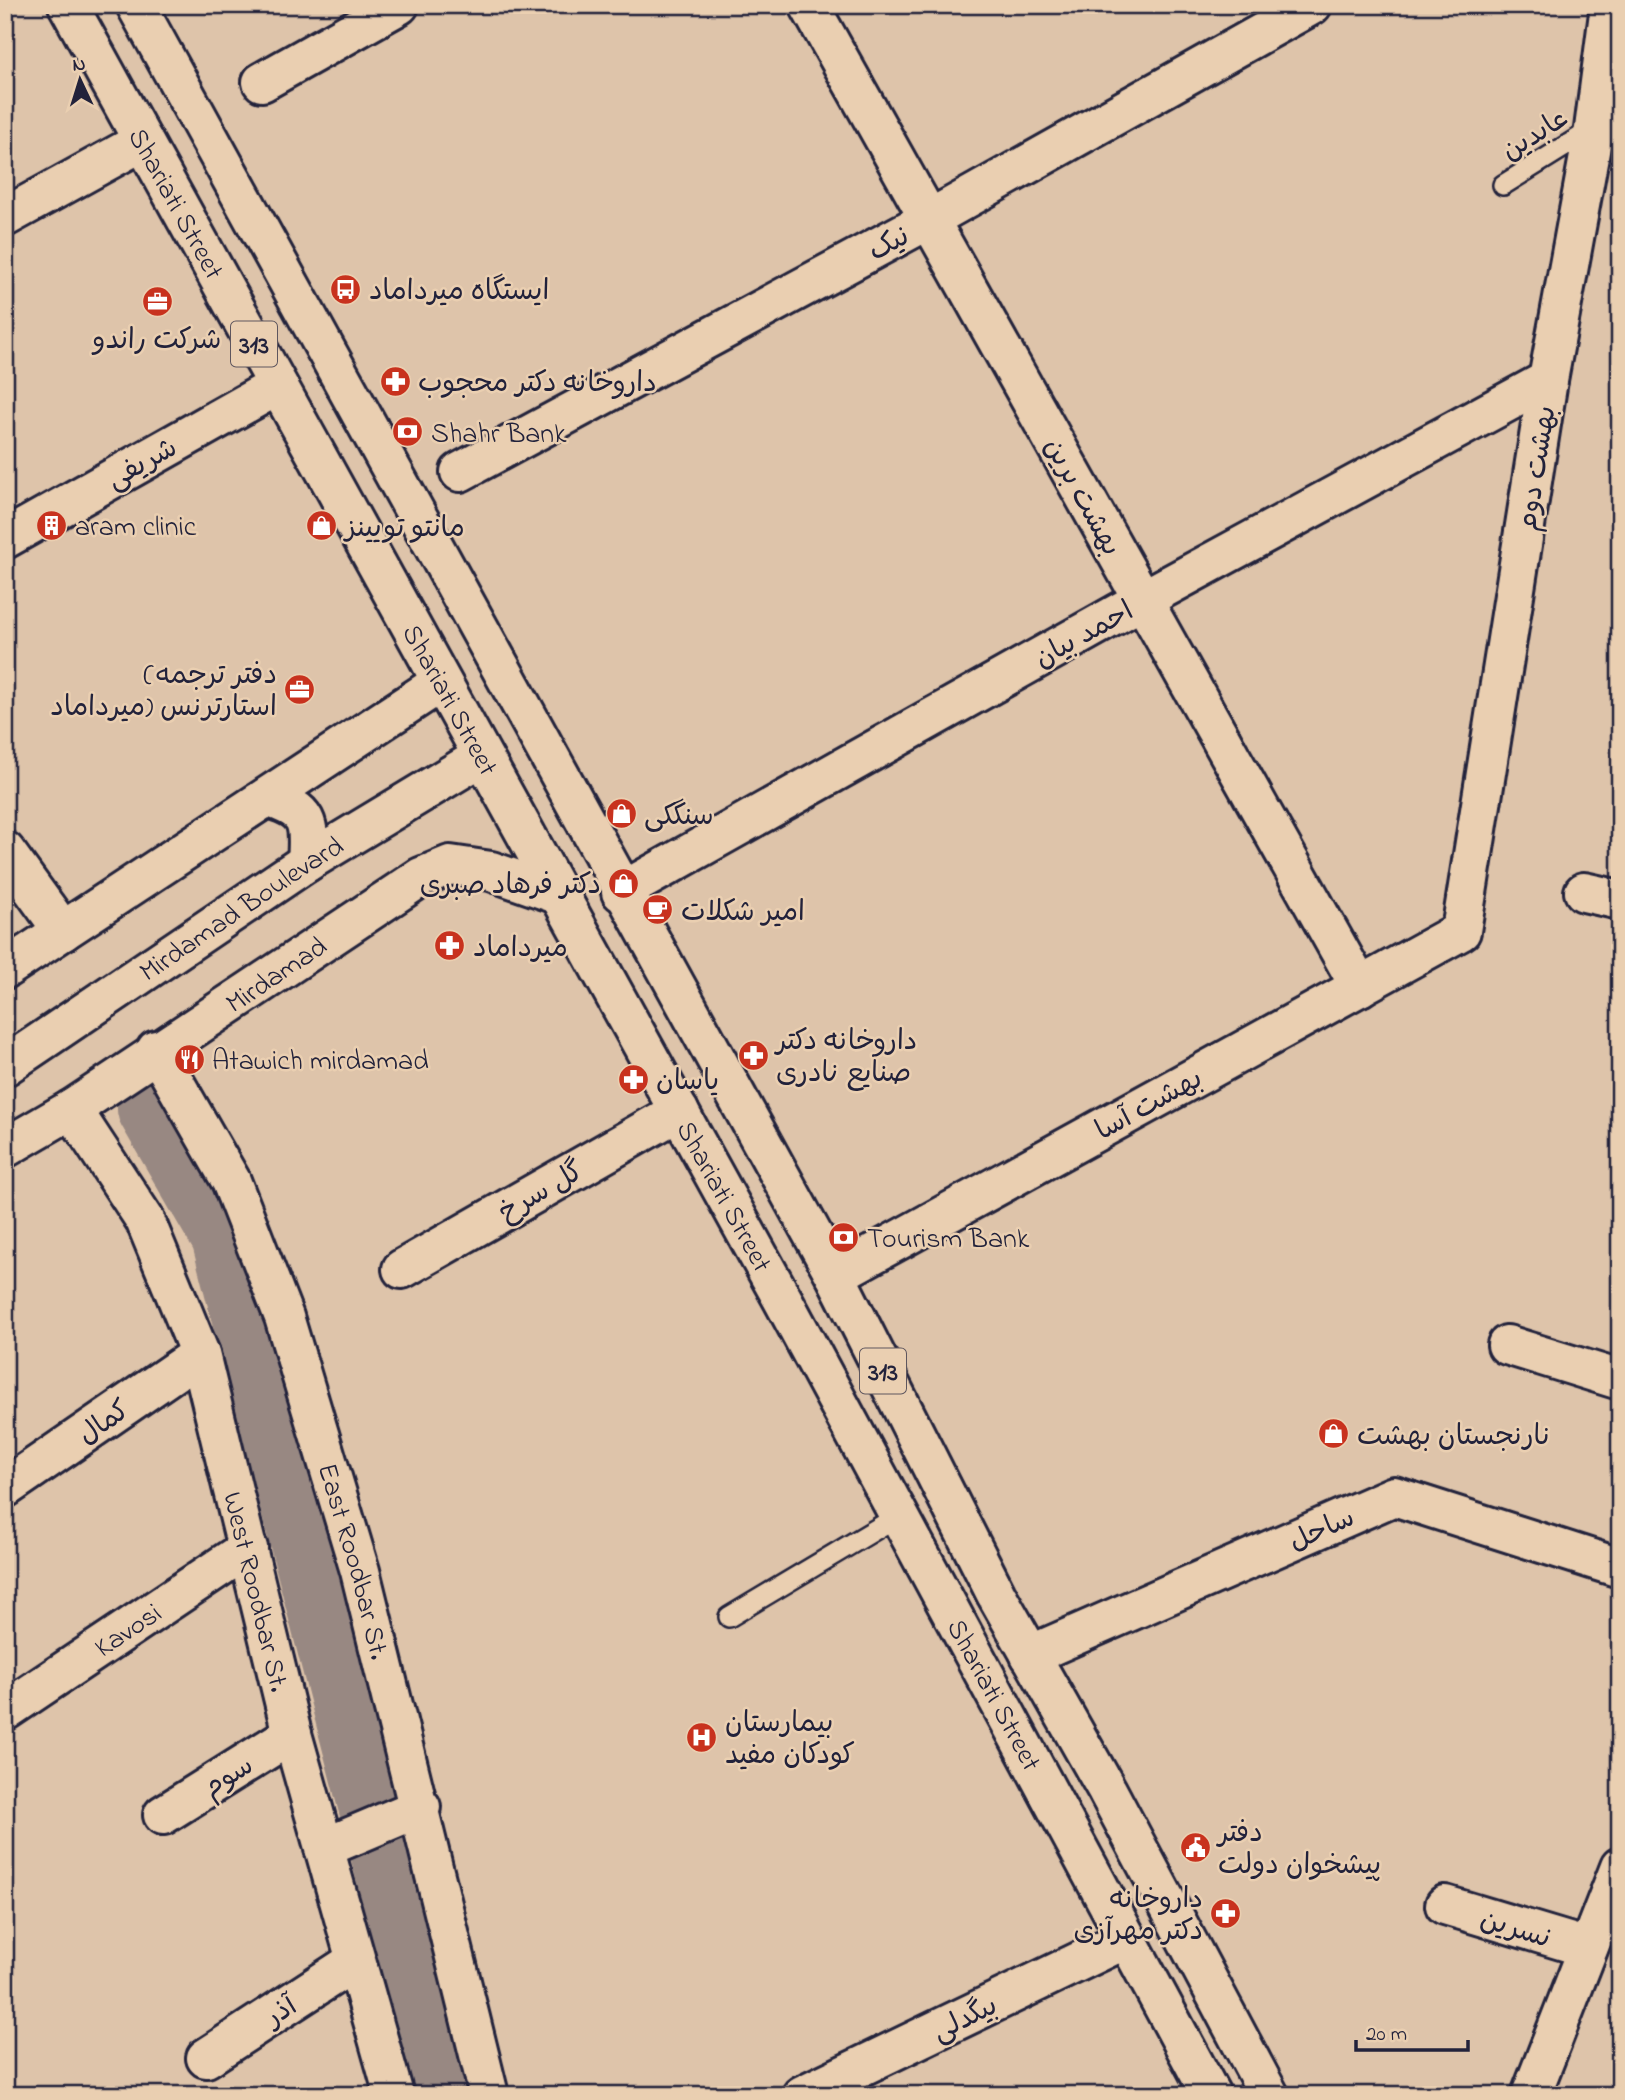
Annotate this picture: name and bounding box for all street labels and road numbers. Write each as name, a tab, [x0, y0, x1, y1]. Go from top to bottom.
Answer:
street label: عابدین	[1494, 99, 1577, 172]
street label: Shariati Street	[116, 121, 233, 288]
street label: نیک	[862, 217, 917, 273]
road number: 313	[231, 322, 277, 366]
street label: بهشت دوم	[1508, 403, 1569, 534]
street label: شریفی	[100, 429, 185, 501]
street label: بهشت برین	[1032, 431, 1130, 564]
street label: احمد بیان	[1028, 592, 1142, 680]
street label: Shariati Street	[390, 618, 507, 784]
street label: Mirdamad Boulevard	[132, 829, 350, 987]
street label: Mirdamad	[217, 928, 331, 1018]
street label: بهشت آسا	[1089, 1060, 1211, 1152]
street label: Shariati Street	[664, 1114, 781, 1280]
street label: گل سرخ	[491, 1152, 592, 1234]
road number: 313	[860, 1348, 906, 1394]
street label: کمال	[71, 1391, 139, 1457]
street label: East Roodbar St.	[305, 1459, 398, 1664]
street label: West Roodbar St.	[210, 1488, 298, 1696]
street label: ساحل	[1283, 1499, 1362, 1564]
street label: Kavosi	[87, 1595, 171, 1669]
street label: Shariati Street	[934, 1612, 1050, 1779]
street label: سوم	[195, 1746, 262, 1809]
street label: نسرین	[1475, 1900, 1555, 1960]
street label: آذر	[256, 1987, 307, 2040]
street label: بیگدلی	[926, 1987, 1005, 2054]

